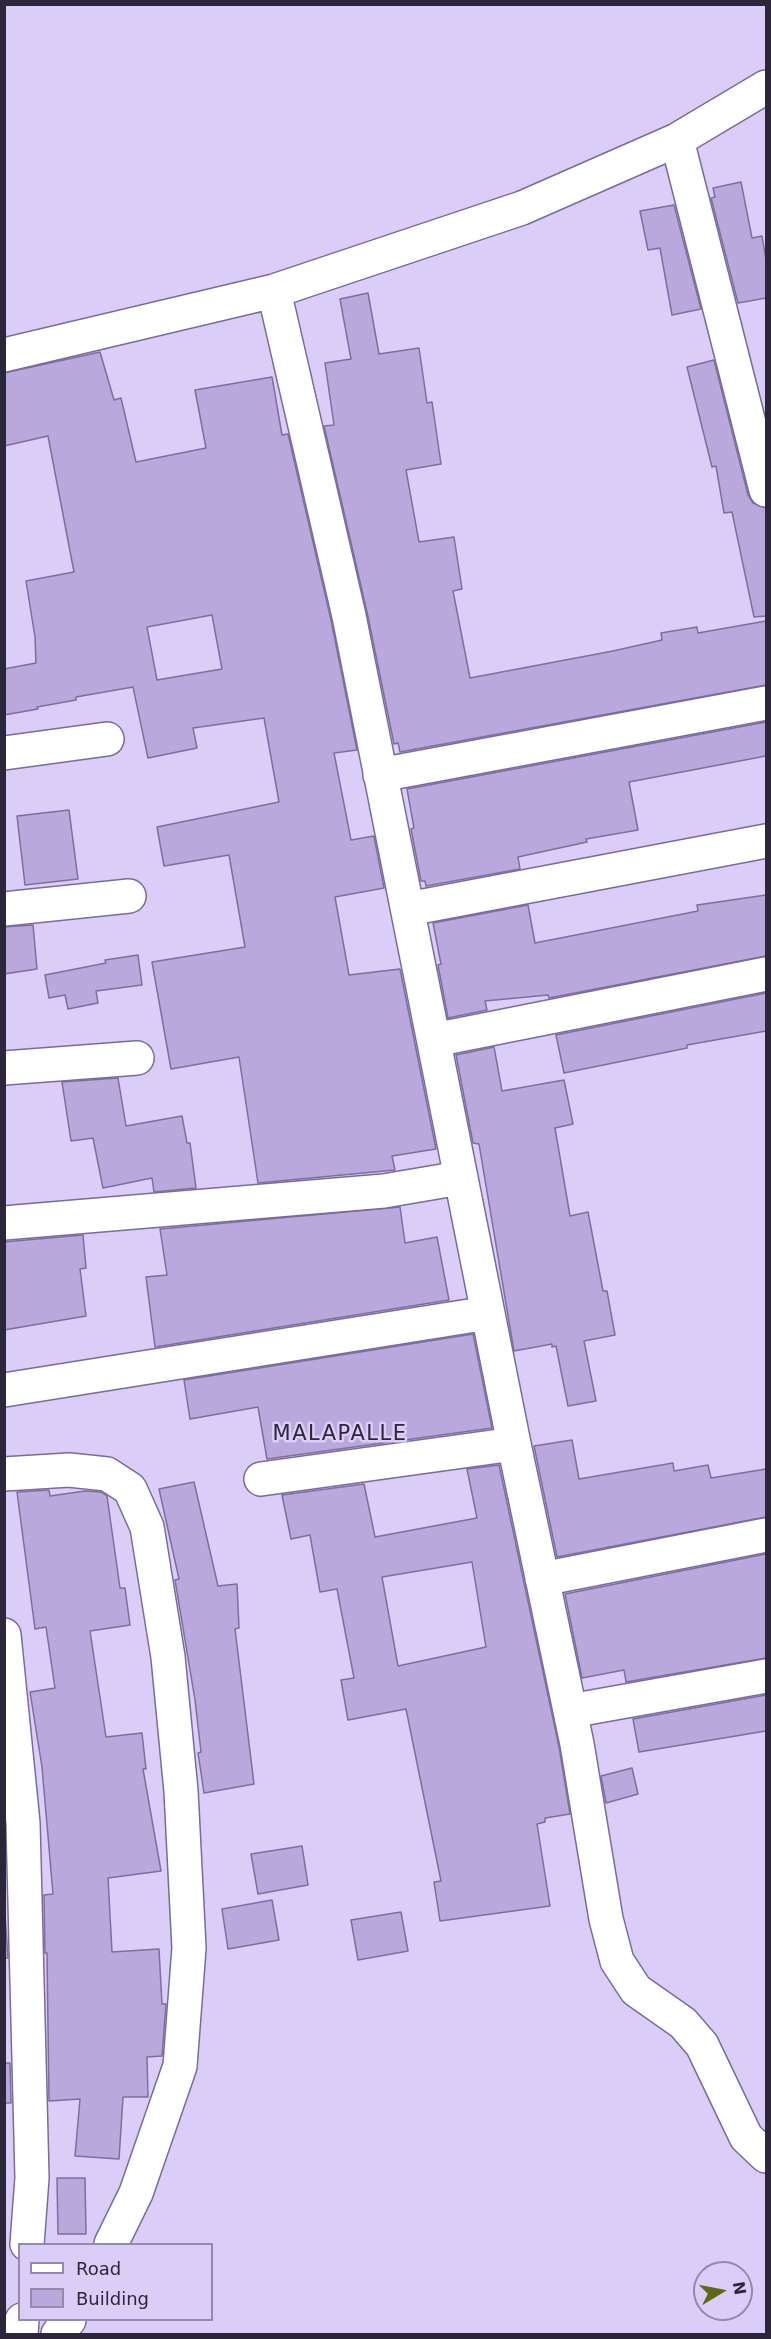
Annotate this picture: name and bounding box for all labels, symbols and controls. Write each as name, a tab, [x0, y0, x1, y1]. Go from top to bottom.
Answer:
district label: MALAPALLE	[273, 1422, 407, 1448]
legend	[18, 2243, 213, 2321]
text: Road	[76, 2258, 121, 2279]
north arrow	[693, 2261, 753, 2321]
text: N	[729, 2280, 750, 2296]
text: Building	[76, 2288, 149, 2309]

